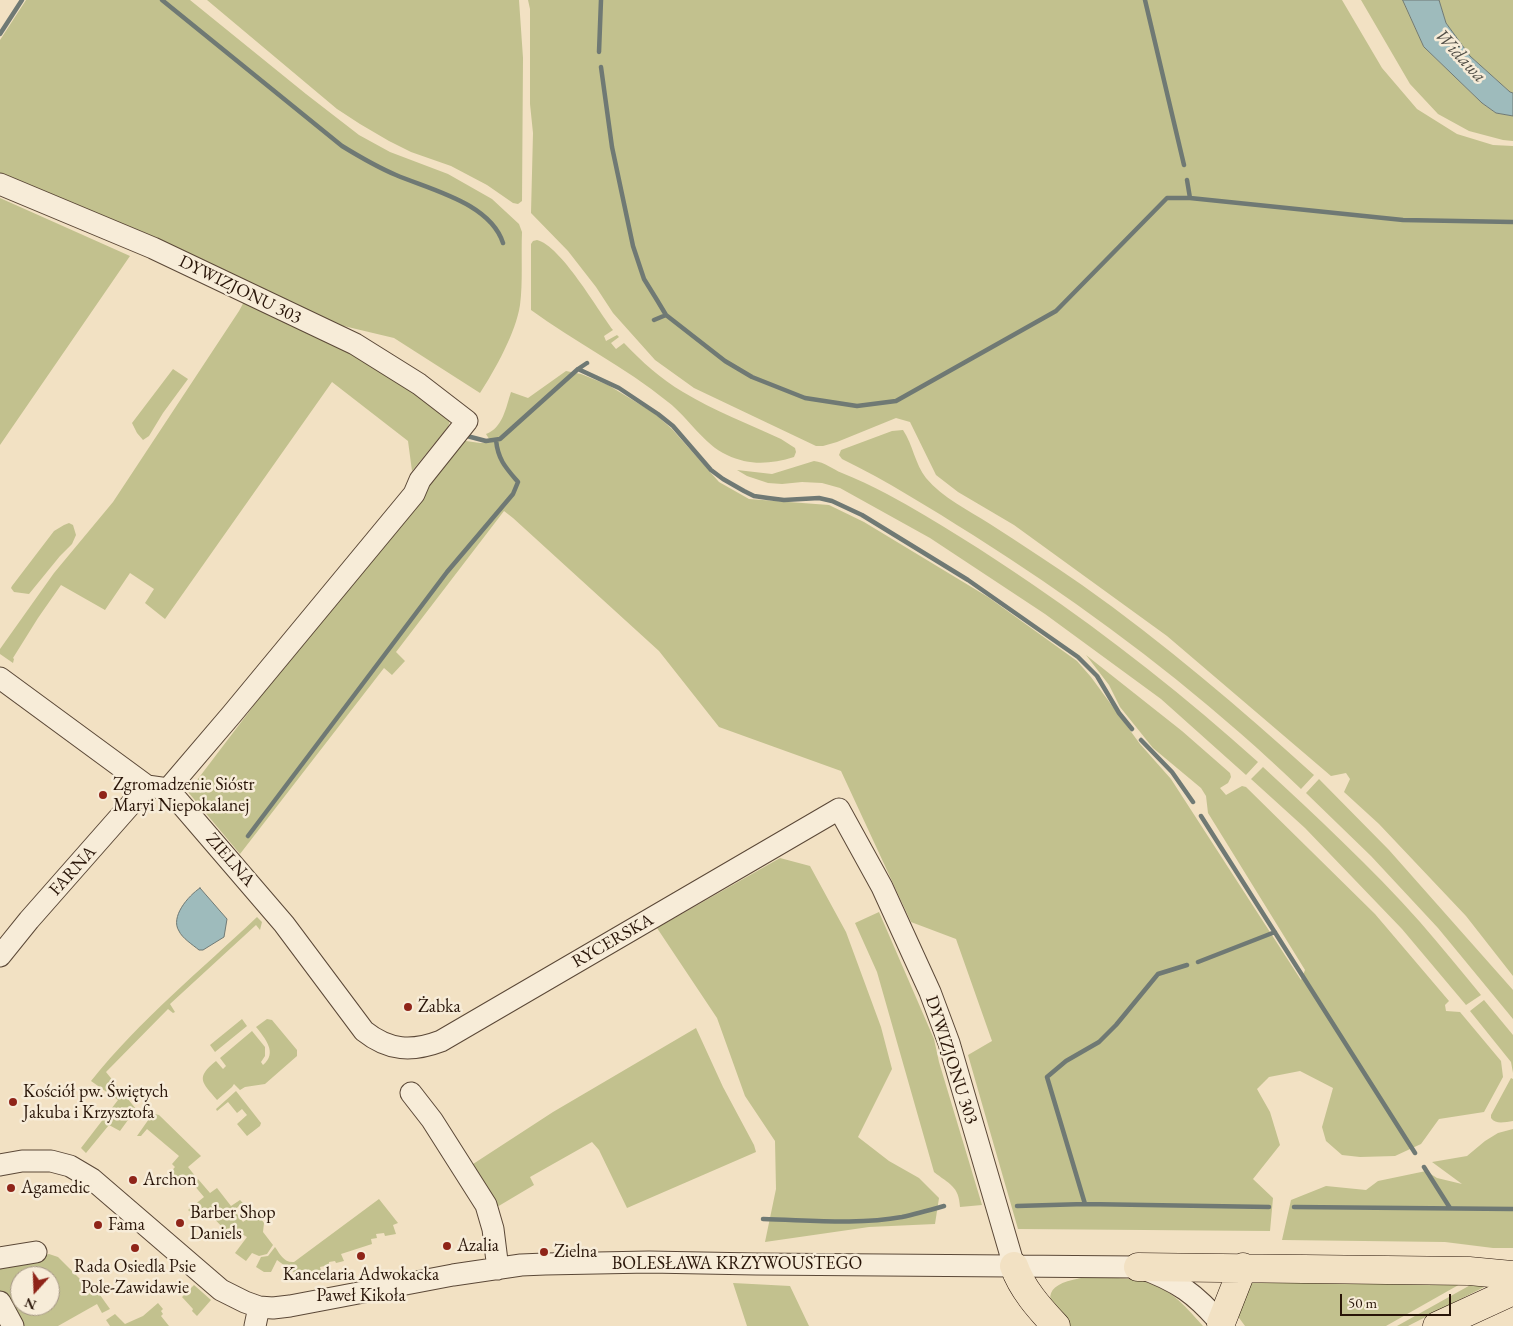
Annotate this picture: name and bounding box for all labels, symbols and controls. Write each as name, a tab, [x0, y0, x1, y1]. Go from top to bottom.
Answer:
water label: Widawa	[1429, 24, 1491, 88]
street label: DYWIZJONU 303	[175, 251, 305, 329]
place label: Zgromadzenie Sióstr Maryi Niepokalanej	[113, 774, 254, 816]
marker: Zgromadzenie Sióstr Maryi Niepokalanej	[97, 789, 109, 801]
street label: ZIELNA	[201, 829, 259, 891]
street label: FARNA	[45, 842, 101, 900]
street label: RYCERSKA	[569, 909, 657, 973]
street label: DYWIZJONU 303	[920, 993, 982, 1127]
place label: Żabka	[418, 996, 461, 1018]
marker: Żabka	[402, 1001, 414, 1013]
place label: Kościół pw. Świętych Jakuba i Krzysztofa	[23, 1081, 169, 1124]
marker: Kościół pw. Świętych Jakuba i Krzysztofa	[7, 1096, 19, 1108]
place label: Archon	[143, 1169, 196, 1191]
marker: Archon	[127, 1174, 139, 1186]
place label: Agamedic	[21, 1177, 90, 1199]
marker: Agamedic	[5, 1182, 17, 1194]
place label: Barber Shop Daniels	[190, 1202, 276, 1244]
place label: Fama	[108, 1214, 145, 1236]
marker: Barber Shop Daniels	[174, 1217, 186, 1229]
marker: Fama	[92, 1219, 104, 1231]
place label: Azalia	[457, 1235, 499, 1257]
marker: Azalia	[441, 1240, 453, 1252]
place label: Zielna	[554, 1241, 597, 1263]
marker: Rada Osiedla Psie Pole-Zawidawie	[129, 1242, 141, 1254]
marker: Zielna	[538, 1246, 550, 1258]
marker: Kancelaria Adwokacka Paweł Kikoła	[355, 1250, 367, 1262]
street label: BOLESŁAWA KRZYWOUSTEGO	[612, 1253, 862, 1275]
place label: Rada Osiedla Psie Pole-Zawidawie	[74, 1256, 196, 1298]
place label: Kancelaria Adwokacka Paweł Kikoła	[283, 1264, 439, 1306]
north arrow	[10, 1266, 60, 1316]
scale bar	[1343, 1284, 1454, 1316]
text: 50 m	[1348, 1293, 1377, 1312]
text: N	[22, 1294, 39, 1315]

